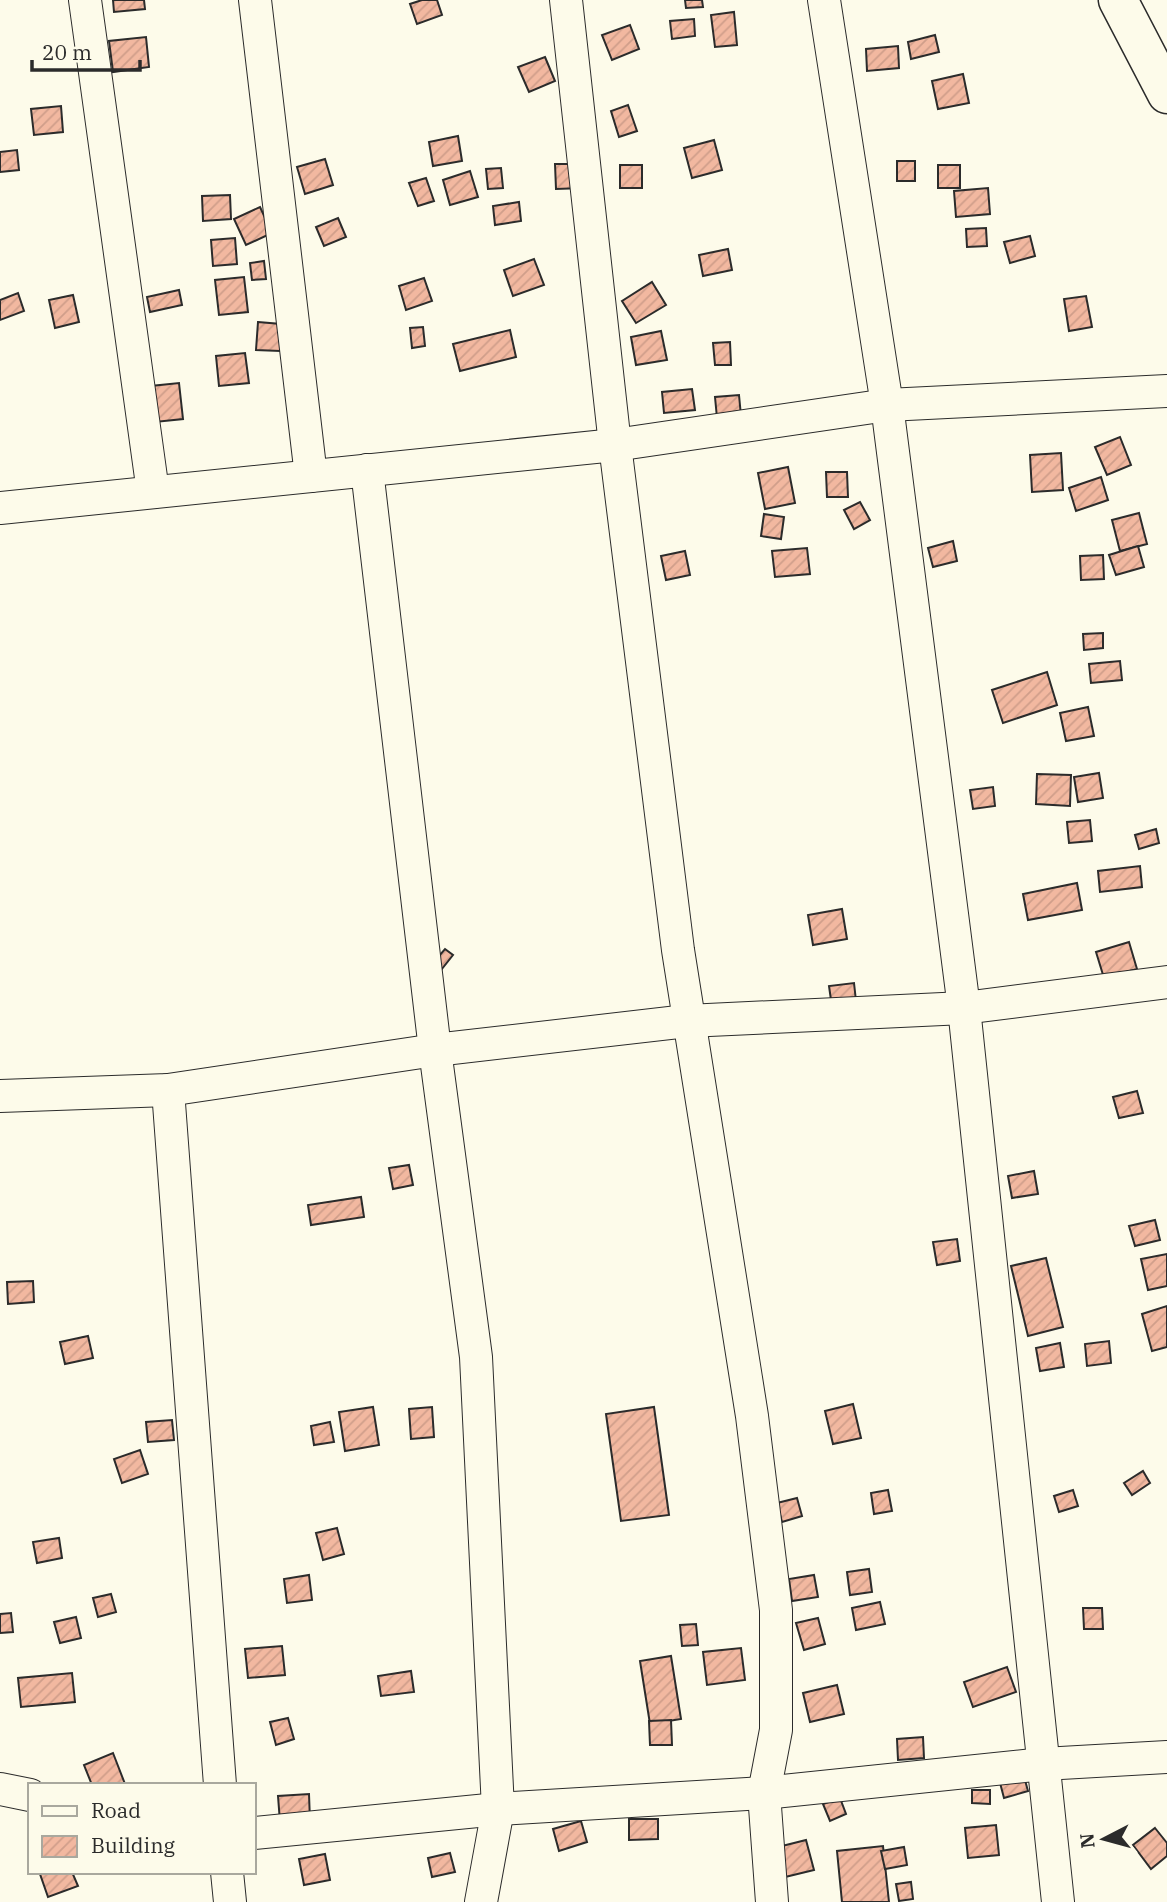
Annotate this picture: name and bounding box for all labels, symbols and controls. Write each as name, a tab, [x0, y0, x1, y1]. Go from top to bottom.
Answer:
scale bar	[32, 28, 140, 72]
text: 20 m	[42, 38, 92, 66]
legend	[28, 1783, 256, 1874]
text: Road	[91, 1796, 141, 1824]
north arrow	[1069, 1804, 1139, 1874]
text: Building	[91, 1831, 176, 1859]
text: N	[1074, 1832, 1100, 1850]

